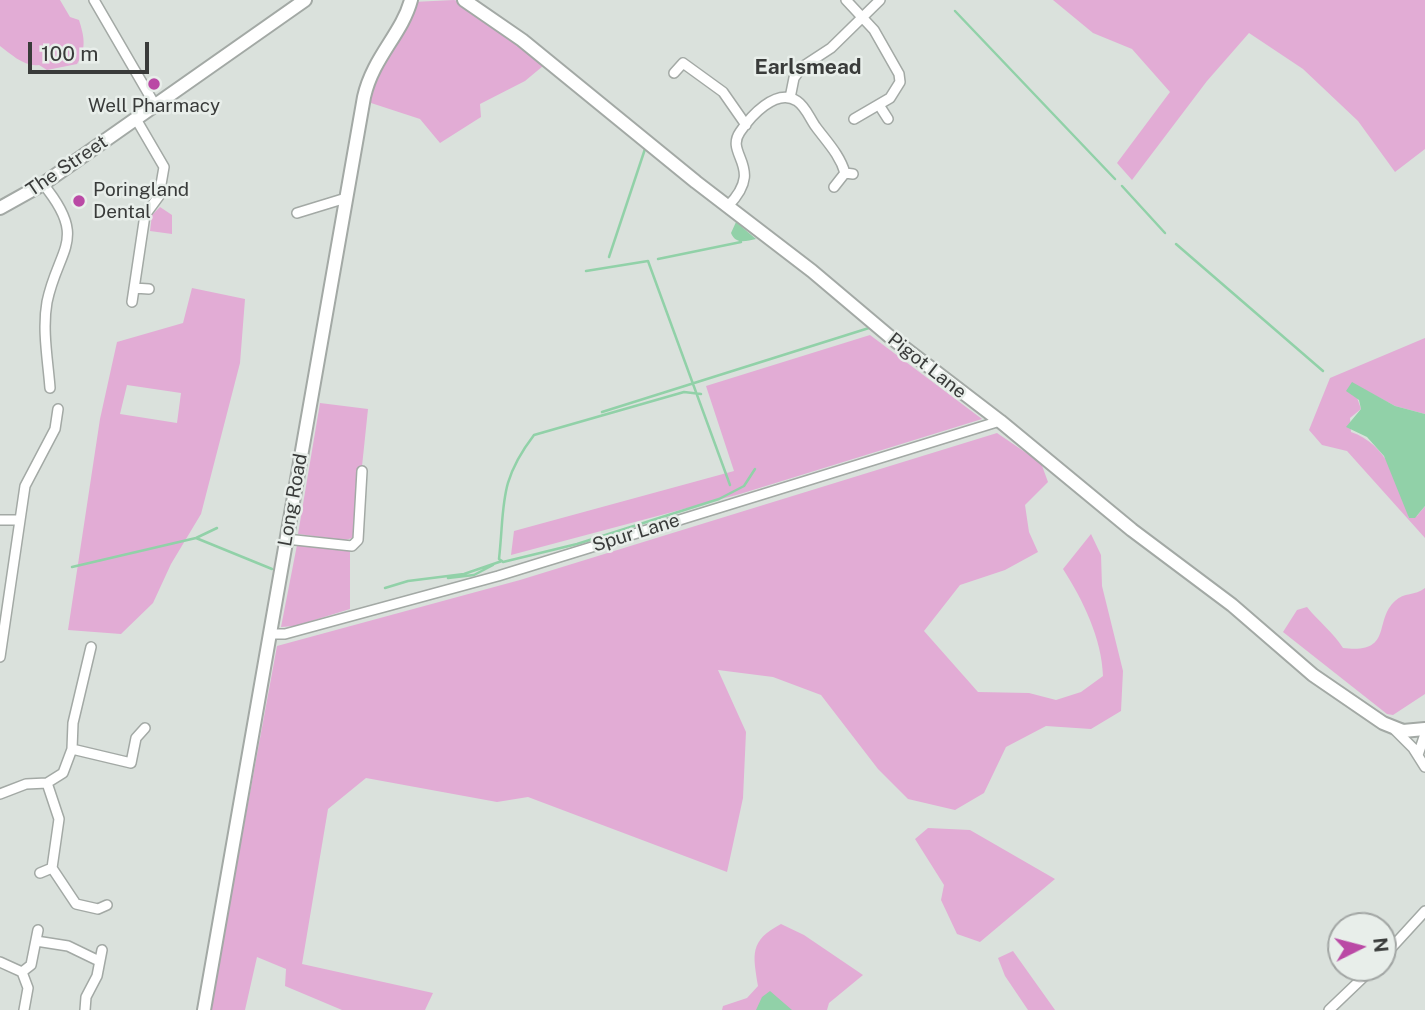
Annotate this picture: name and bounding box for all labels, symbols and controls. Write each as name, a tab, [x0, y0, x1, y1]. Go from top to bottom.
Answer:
scale bar	[32, 28, 152, 72]
text: 100 m	[41, 41, 98, 66]
district label: Earlsmead	[754, 55, 862, 81]
marker: Well Pharmacy	[146, 76, 162, 92]
place label: Well Pharmacy	[88, 95, 220, 117]
street label: The Street	[22, 131, 112, 201]
place label: Poringland Dental	[93, 179, 189, 223]
marker: Poringland Dental	[71, 193, 87, 209]
street label: Pigot Lane	[883, 328, 971, 404]
street label: Long Road	[274, 452, 312, 548]
street label: Spur Lane	[590, 509, 682, 557]
north arrow	[1327, 912, 1397, 982]
text: N	[1369, 936, 1393, 954]

